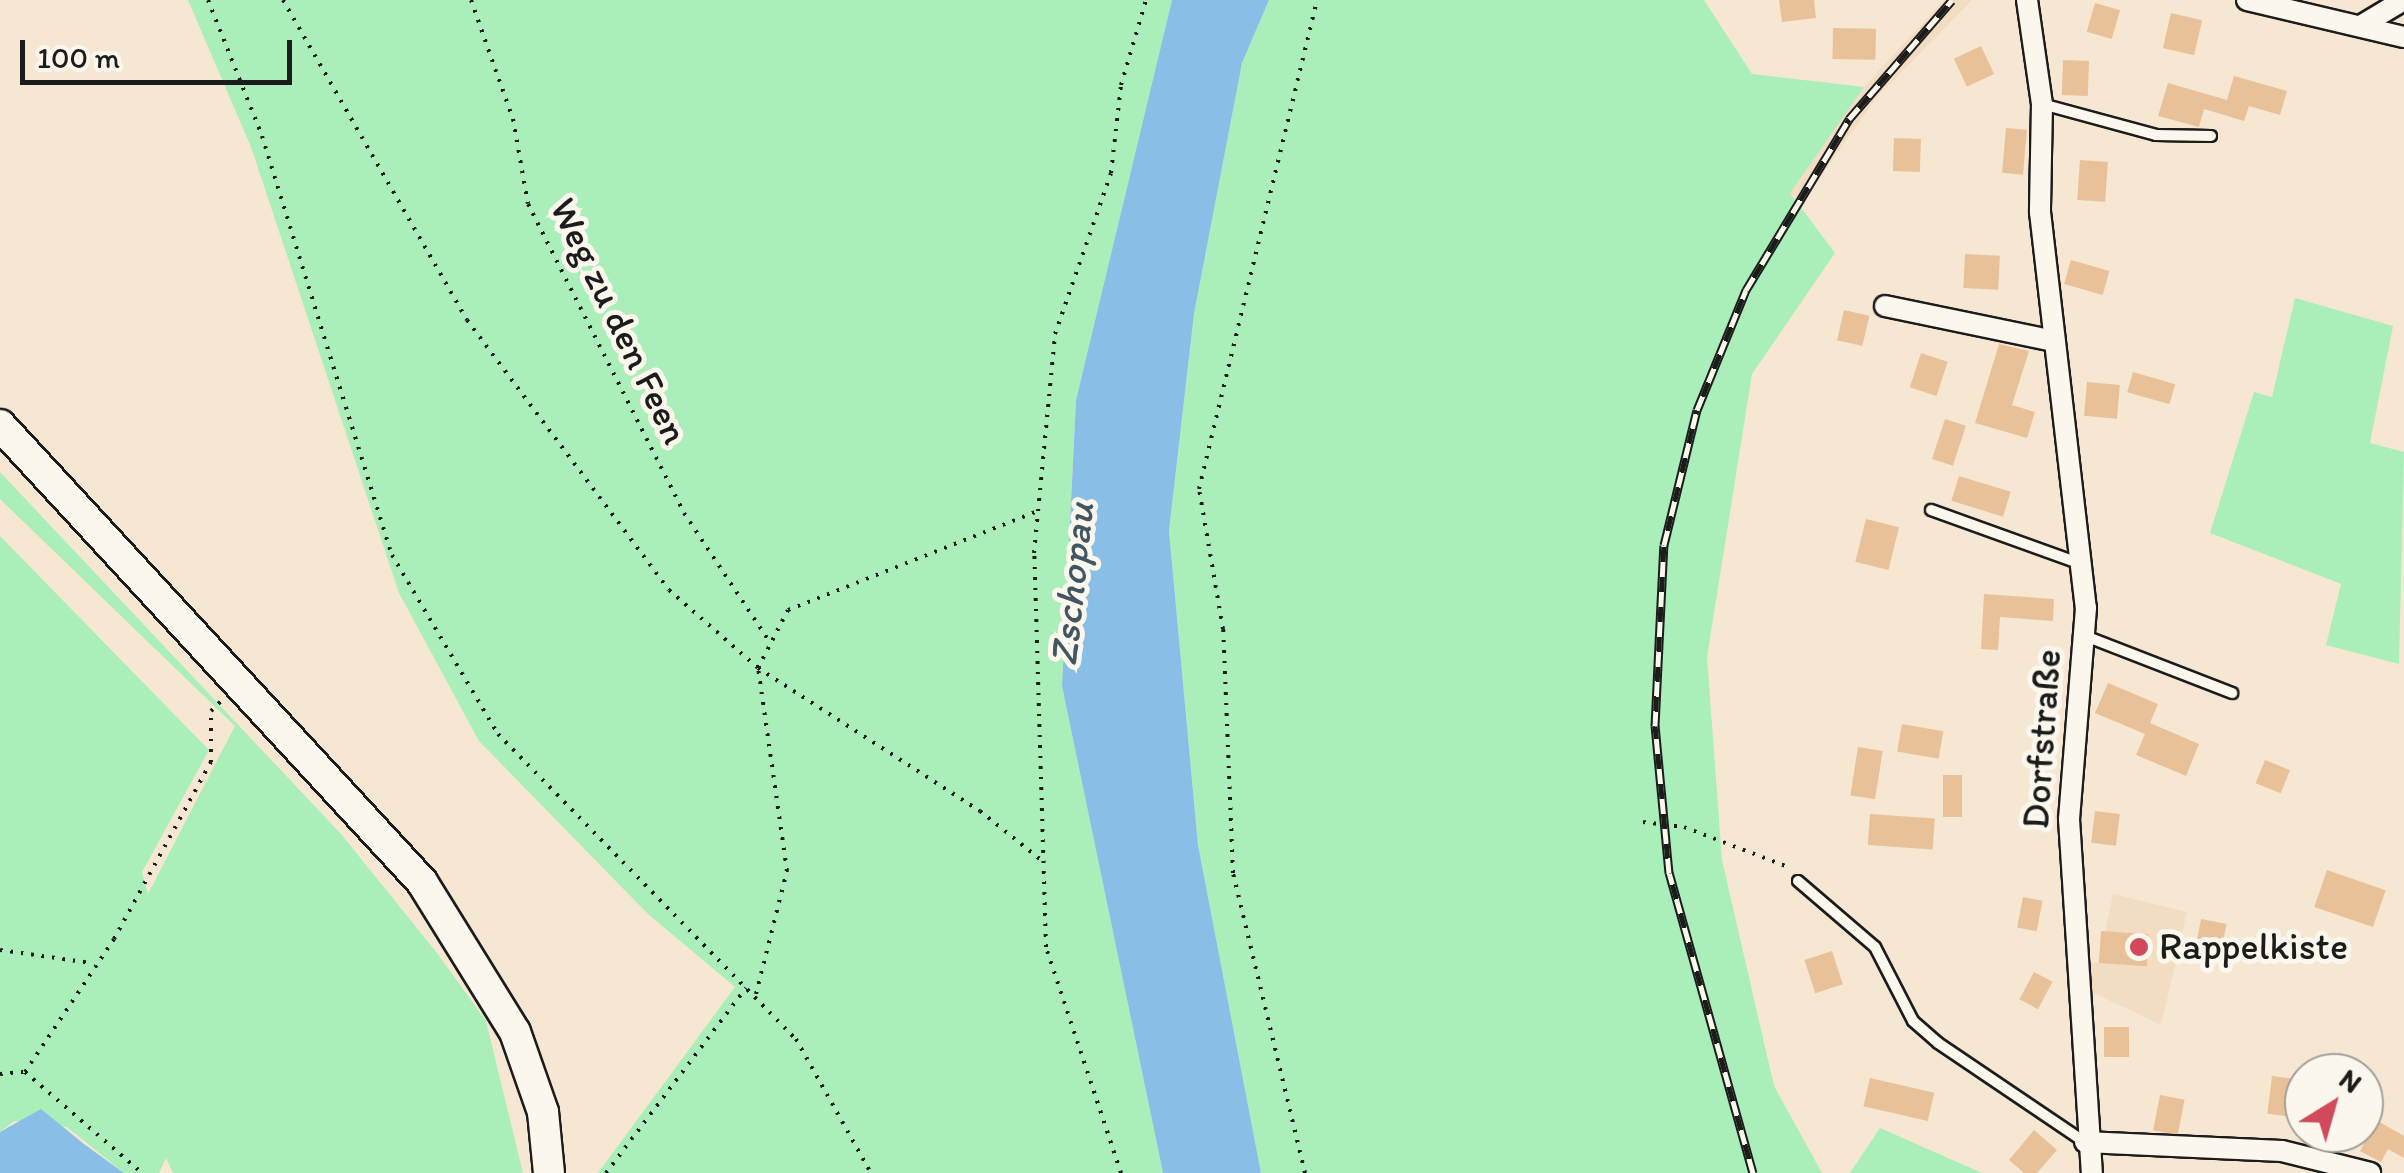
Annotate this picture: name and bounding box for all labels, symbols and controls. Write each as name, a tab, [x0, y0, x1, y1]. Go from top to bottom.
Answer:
scale bar	[25, 20, 298, 82]
text: 100 m	[37, 39, 120, 76]
street label: Weg zu den Feen	[540, 190, 698, 452]
water label: Zschopau	[1039, 500, 1103, 668]
street label: Dorfstraße	[2013, 648, 2071, 830]
place label: Rappelkiste	[2159, 924, 2348, 970]
marker: Rappelkiste	[2128, 936, 2150, 958]
north arrow	[2284, 1053, 2384, 1153]
text: N	[2333, 1061, 2369, 1100]

